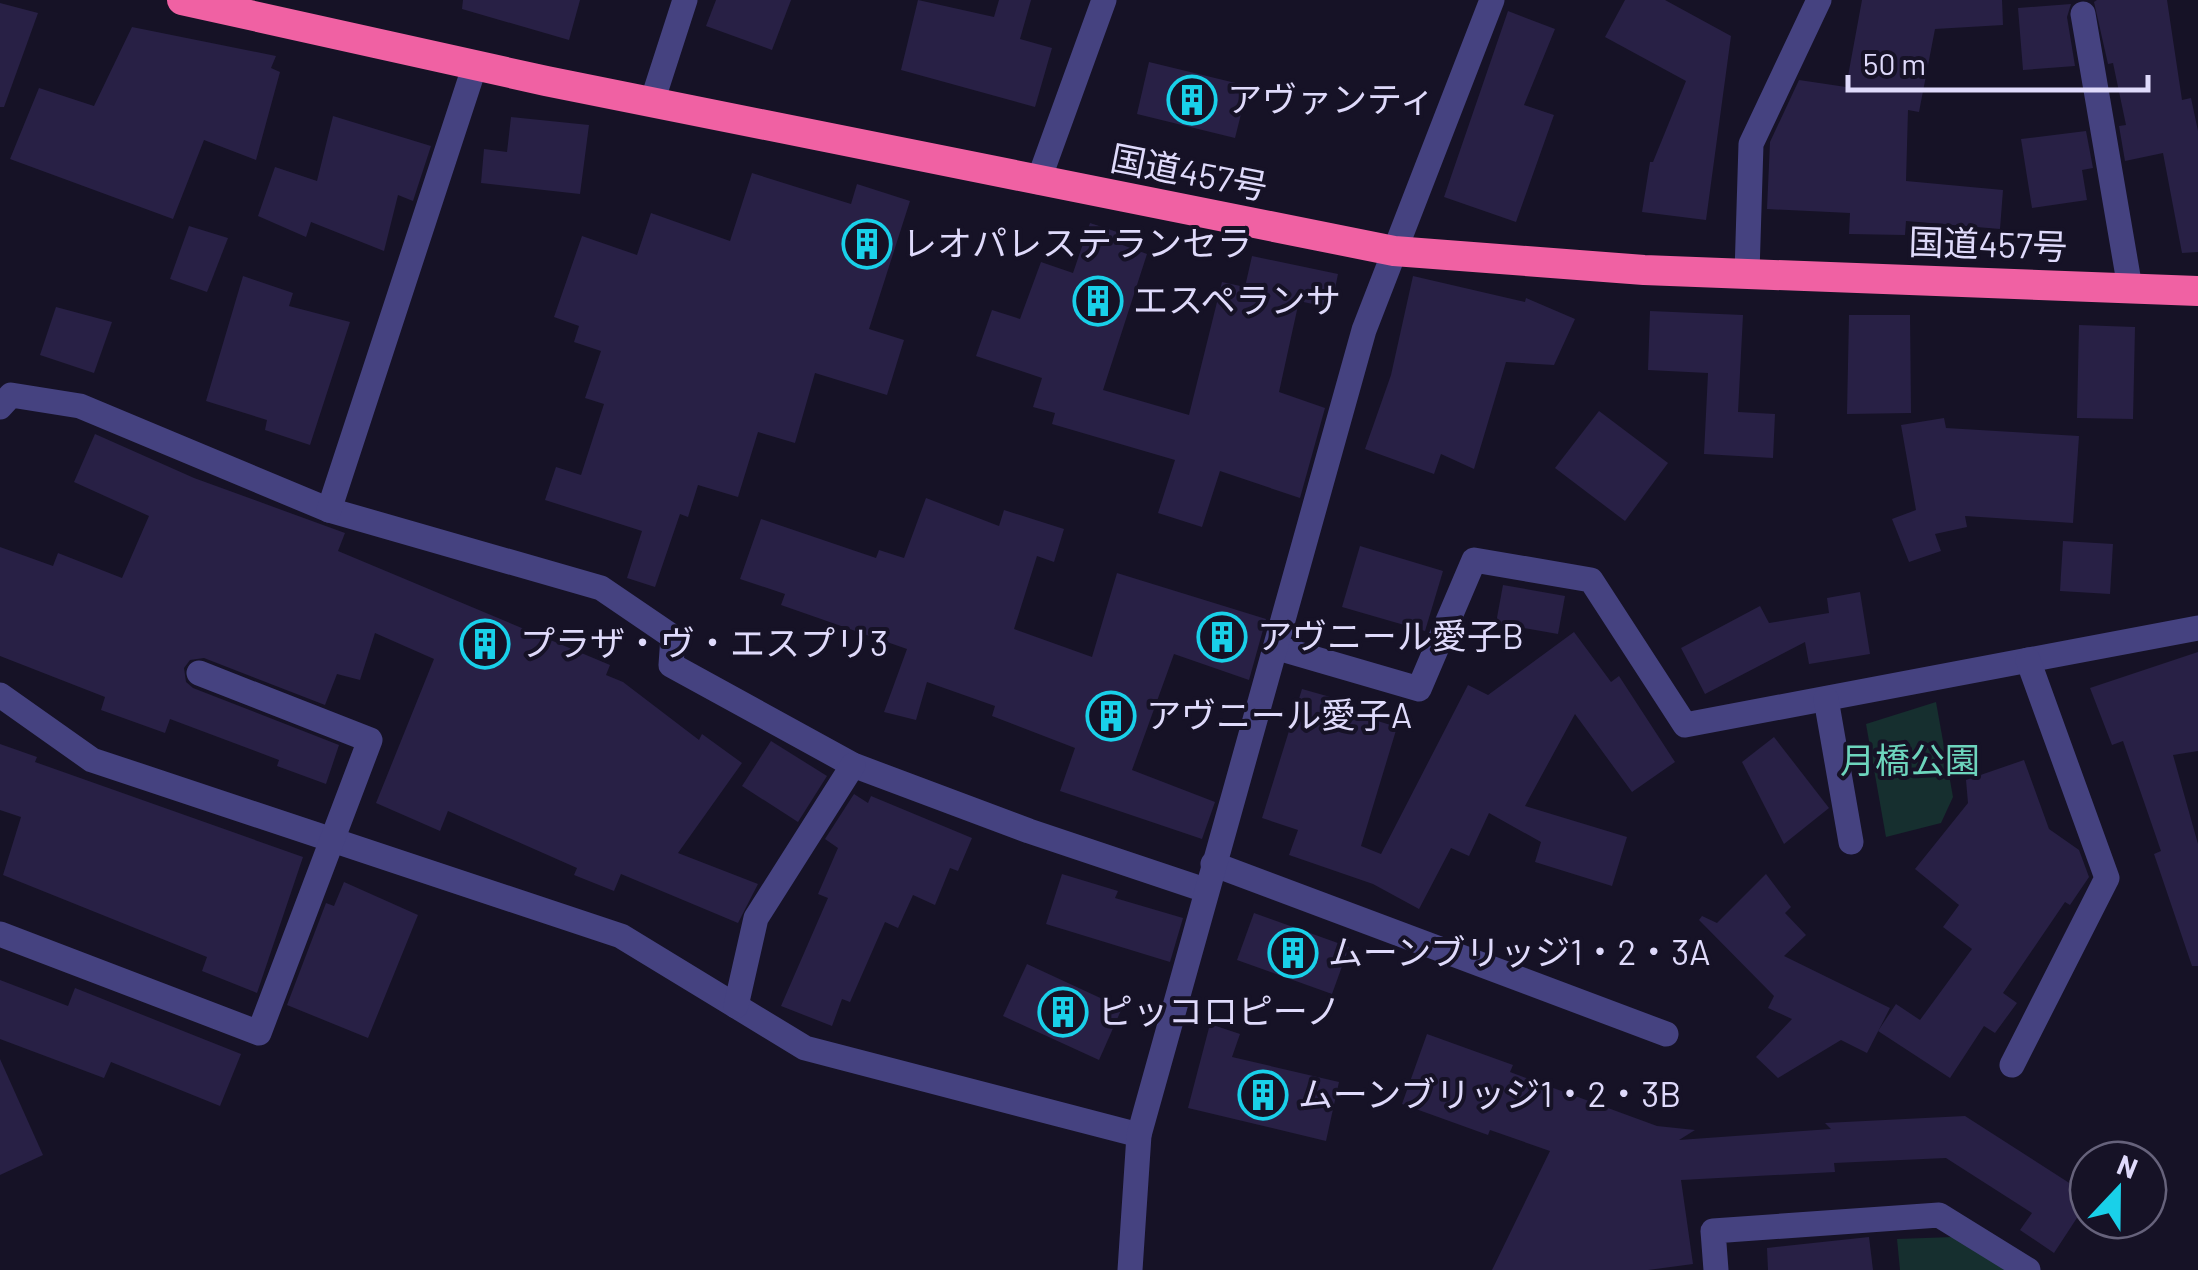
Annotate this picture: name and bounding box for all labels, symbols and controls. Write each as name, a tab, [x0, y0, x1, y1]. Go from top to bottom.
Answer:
scale bar	[1848, 30, 2148, 92]
text: 50 m	[1863, 45, 1926, 81]
building icon: アヴァンティ	[1166, 74, 1218, 126]
place label: アヴァンティ	[1227, 77, 1435, 119]
street label: 国道457号	[1107, 135, 1271, 207]
building icon: レオパレステランセラ	[841, 218, 893, 270]
street label: 国道457号	[1908, 219, 2068, 267]
place label: レオパレステランセラ	[902, 221, 1252, 263]
building icon: エスペランサ	[1072, 275, 1124, 327]
place label: エスペランサ	[1133, 278, 1341, 320]
building icon: アヴニール愛子B	[1196, 611, 1248, 663]
place label: アヴニール愛子B	[1257, 614, 1524, 656]
building icon: プラザ・ヴ・エスプリ3	[459, 618, 511, 670]
place label: プラザ・ヴ・エスプリ3	[520, 621, 888, 663]
building icon: アヴニール愛子A	[1085, 690, 1137, 742]
place label: アヴニール愛子A	[1146, 693, 1412, 735]
park label: 月橋公園	[1840, 738, 1980, 780]
building icon: ムーンブリッジ1・2・3A	[1267, 927, 1319, 979]
place label: ムーンブリッジ1・2・3A	[1328, 930, 1710, 972]
building icon: ピッコロピーノ	[1037, 986, 1089, 1038]
place label: ピッコロピーノ	[1098, 989, 1341, 1031]
building icon: ムーンブリッジ1・2・3B	[1237, 1069, 1289, 1121]
place label: ムーンブリッジ1・2・3B	[1298, 1072, 1681, 1114]
north arrow	[2068, 1140, 2168, 1240]
text: N	[2113, 1147, 2143, 1185]

